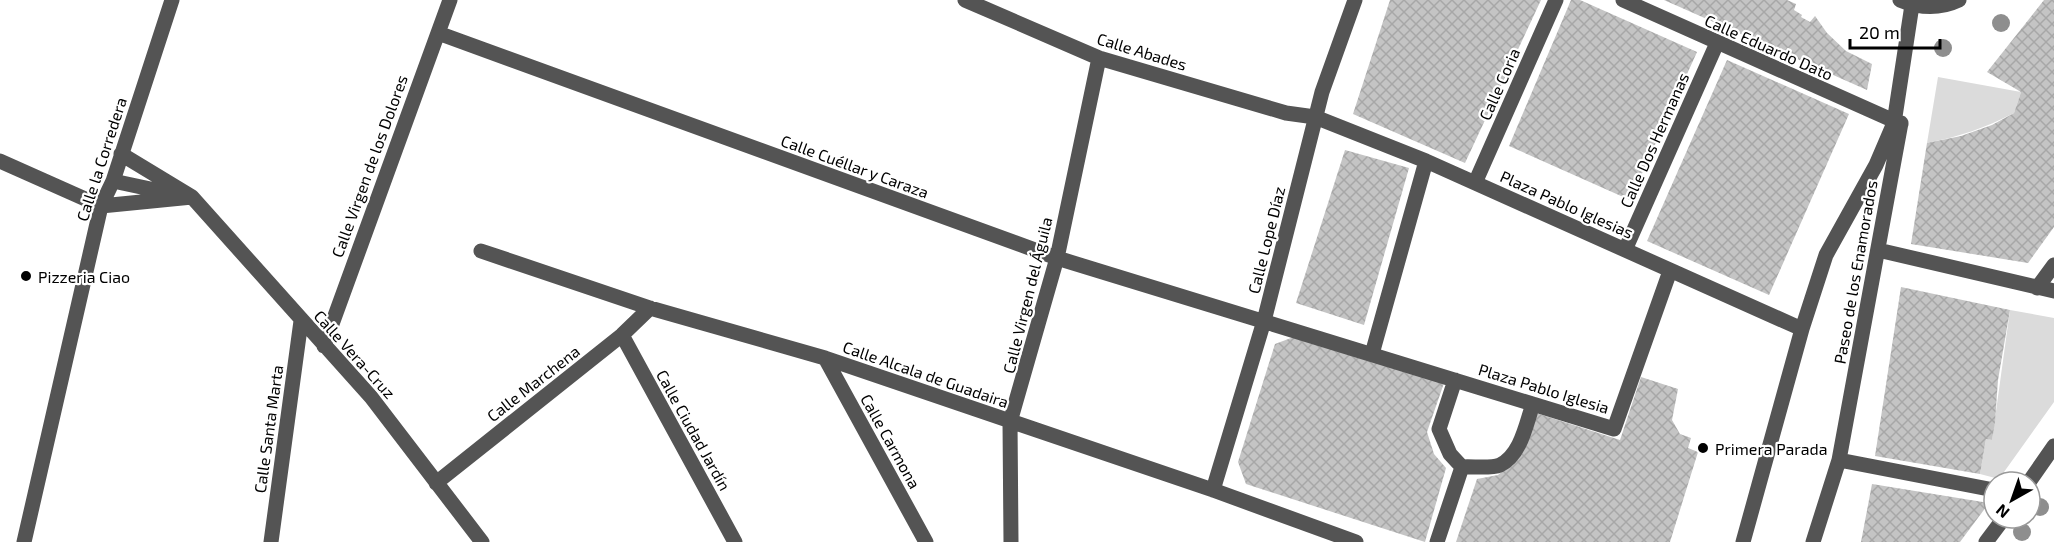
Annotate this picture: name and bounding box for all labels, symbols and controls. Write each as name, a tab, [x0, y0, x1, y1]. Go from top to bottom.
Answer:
street label: Calle Eduardo Dato	[1702, 10, 1836, 84]
scale bar	[1850, 12, 1940, 50]
text: 20 m	[1859, 21, 1900, 43]
street label: Calle Abades	[1095, 28, 1189, 74]
street label: Calle Coria	[1475, 45, 1523, 123]
street label: Calle Dos Hermanas	[1616, 70, 1692, 210]
street label: Calle Virgen de los Dolores	[327, 72, 411, 260]
street label: Calle la Corredera	[72, 95, 130, 223]
street label: Calle Cuéllar y Caraza	[779, 130, 931, 202]
street label: Plaza Pablo Iglesias	[1498, 166, 1636, 242]
street label: Paseo de los Enamorados	[1829, 179, 1881, 365]
street label: Calle Lope Díaz	[1243, 184, 1289, 296]
street label: Calle Virgen del Águila	[998, 215, 1056, 375]
place label: Pizzeria Ciao	[38, 267, 130, 286]
marker: Pizzeria Ciao	[19, 269, 33, 283]
street label: Calle Vera-Cruz	[310, 306, 400, 402]
street label: Calle Alcala de Guadaira	[841, 337, 1011, 411]
street label: Calle Marchena	[483, 341, 583, 425]
street label: Plaza Pablo Iglesia	[1476, 359, 1612, 417]
street label: Calle Santa Marta	[250, 364, 286, 494]
street label: Calle Ciudad Jardín	[653, 366, 735, 494]
street label: Calle Carmona	[857, 390, 925, 492]
place label: Primera Parada	[1715, 439, 1828, 458]
marker: Primera Parada	[1696, 441, 1710, 455]
north arrow	[1982, 470, 2042, 530]
text: N	[1992, 501, 2013, 523]

